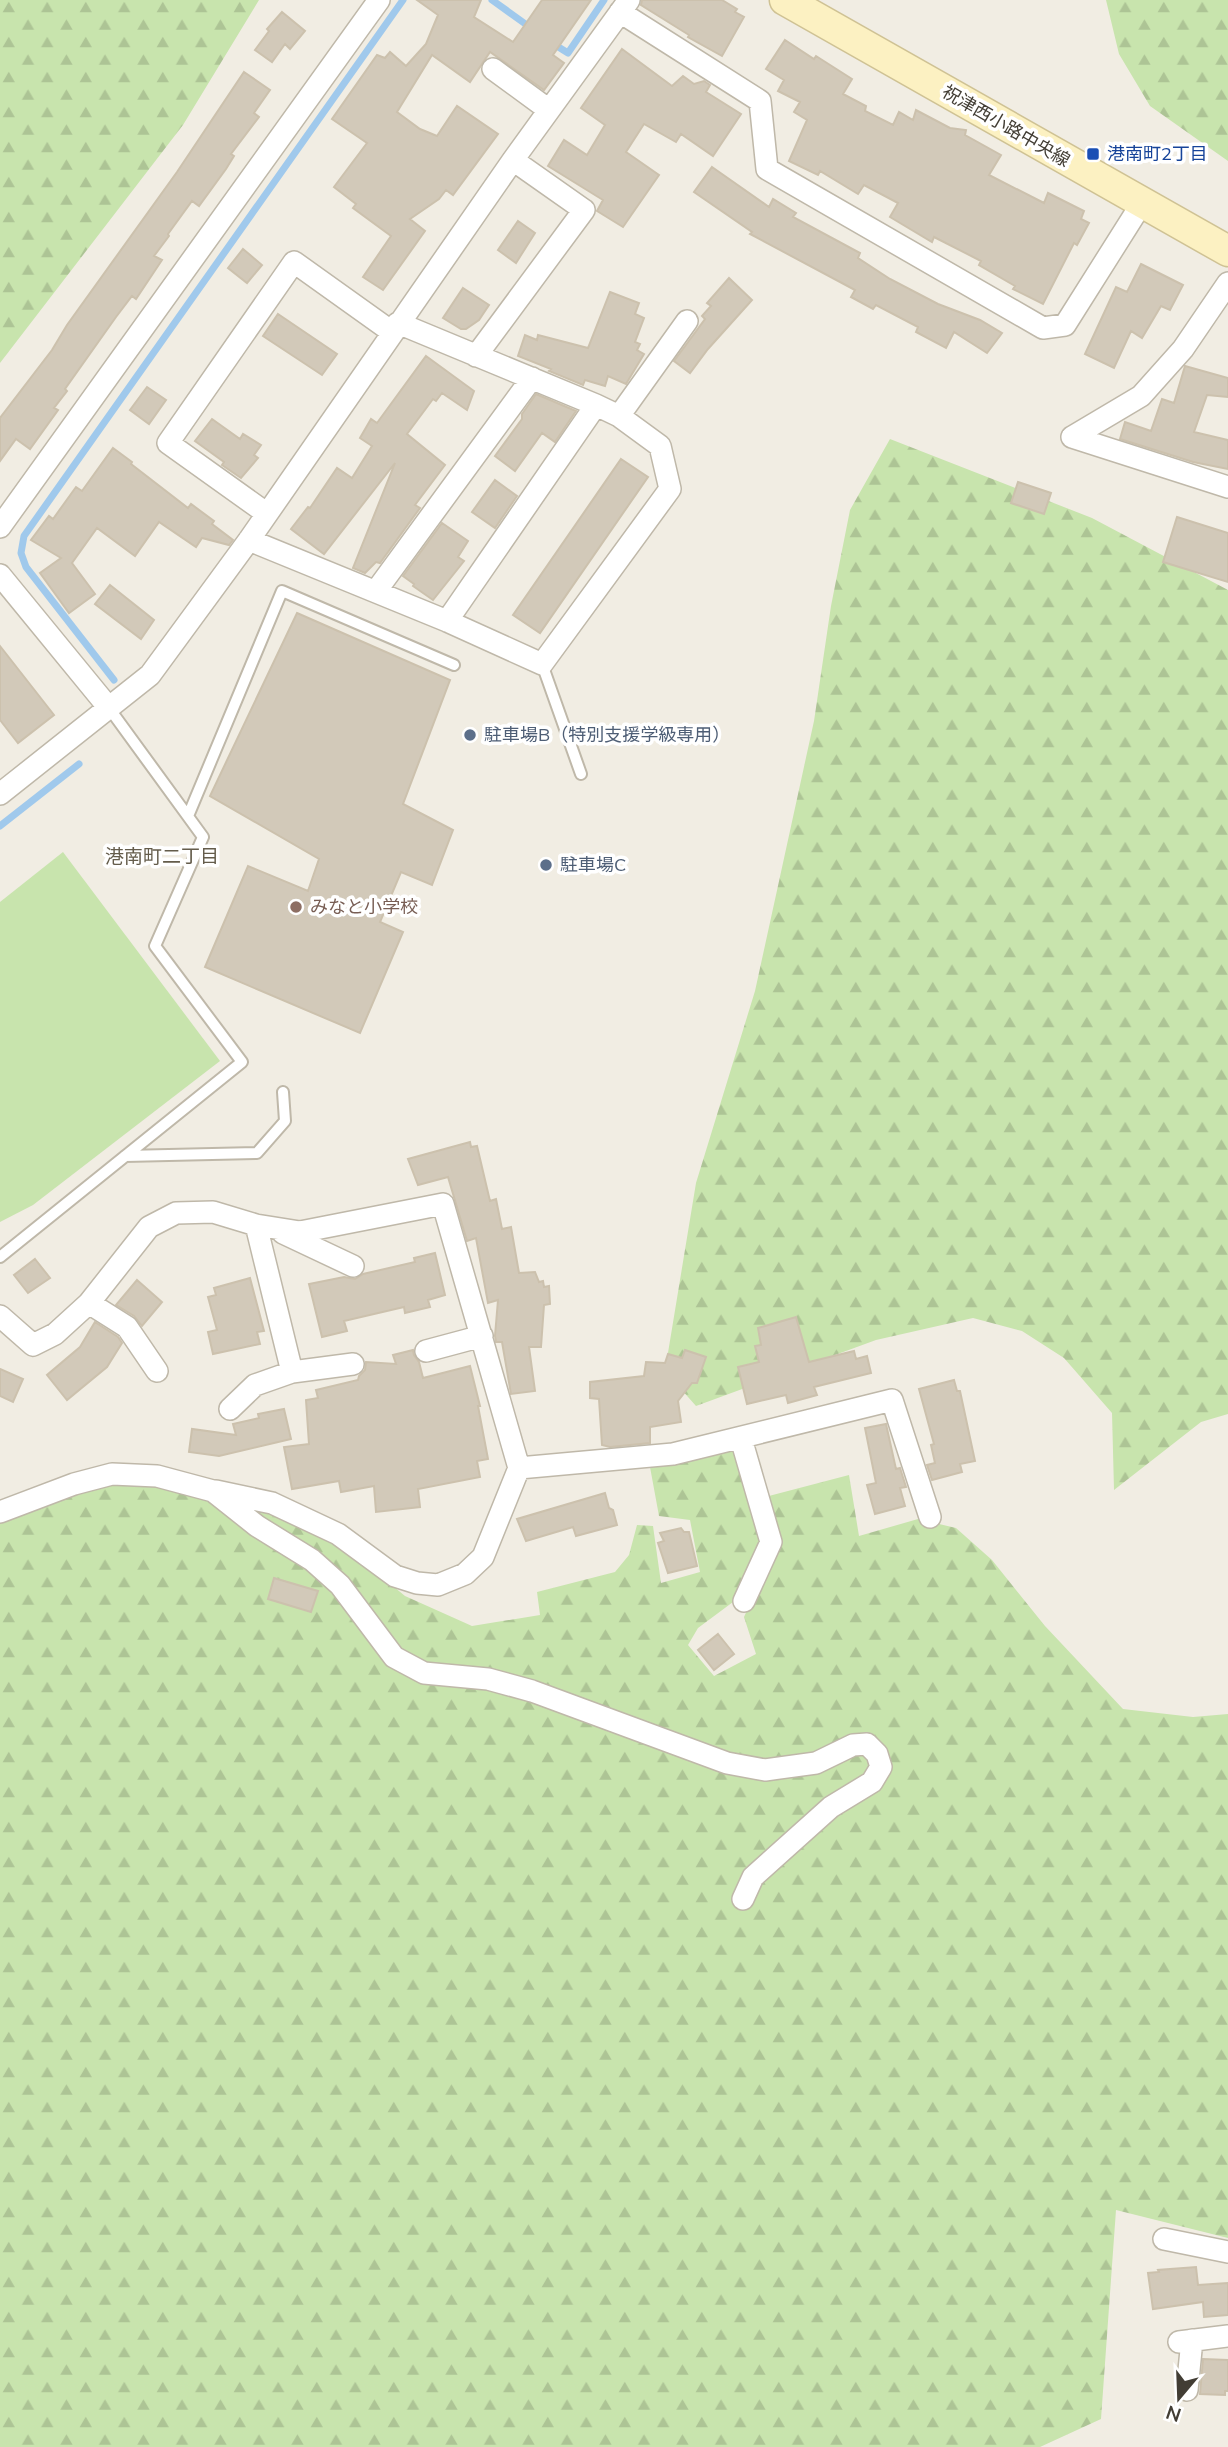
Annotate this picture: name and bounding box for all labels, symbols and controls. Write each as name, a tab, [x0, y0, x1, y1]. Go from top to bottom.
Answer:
street label: 祝津西小路中央線	[938, 80, 1074, 172]
place label: 港南町2丁目	[1107, 142, 1208, 165]
marker: 港南町2丁目	[1085, 146, 1101, 162]
place label: 駐車場B（特別支援学級専用）	[484, 723, 730, 746]
marker: 駐車場B（特別支援学級専用）	[462, 727, 478, 743]
district label: 港南町二丁目	[105, 844, 219, 868]
place label: 駐車場C	[560, 853, 626, 876]
marker: 駐車場C	[538, 857, 554, 873]
place label: みなと小学校	[310, 895, 418, 918]
marker: みなと小学校	[288, 899, 304, 915]
north arrow	[1144, 2363, 1214, 2433]
text: N	[1163, 2400, 1184, 2428]

